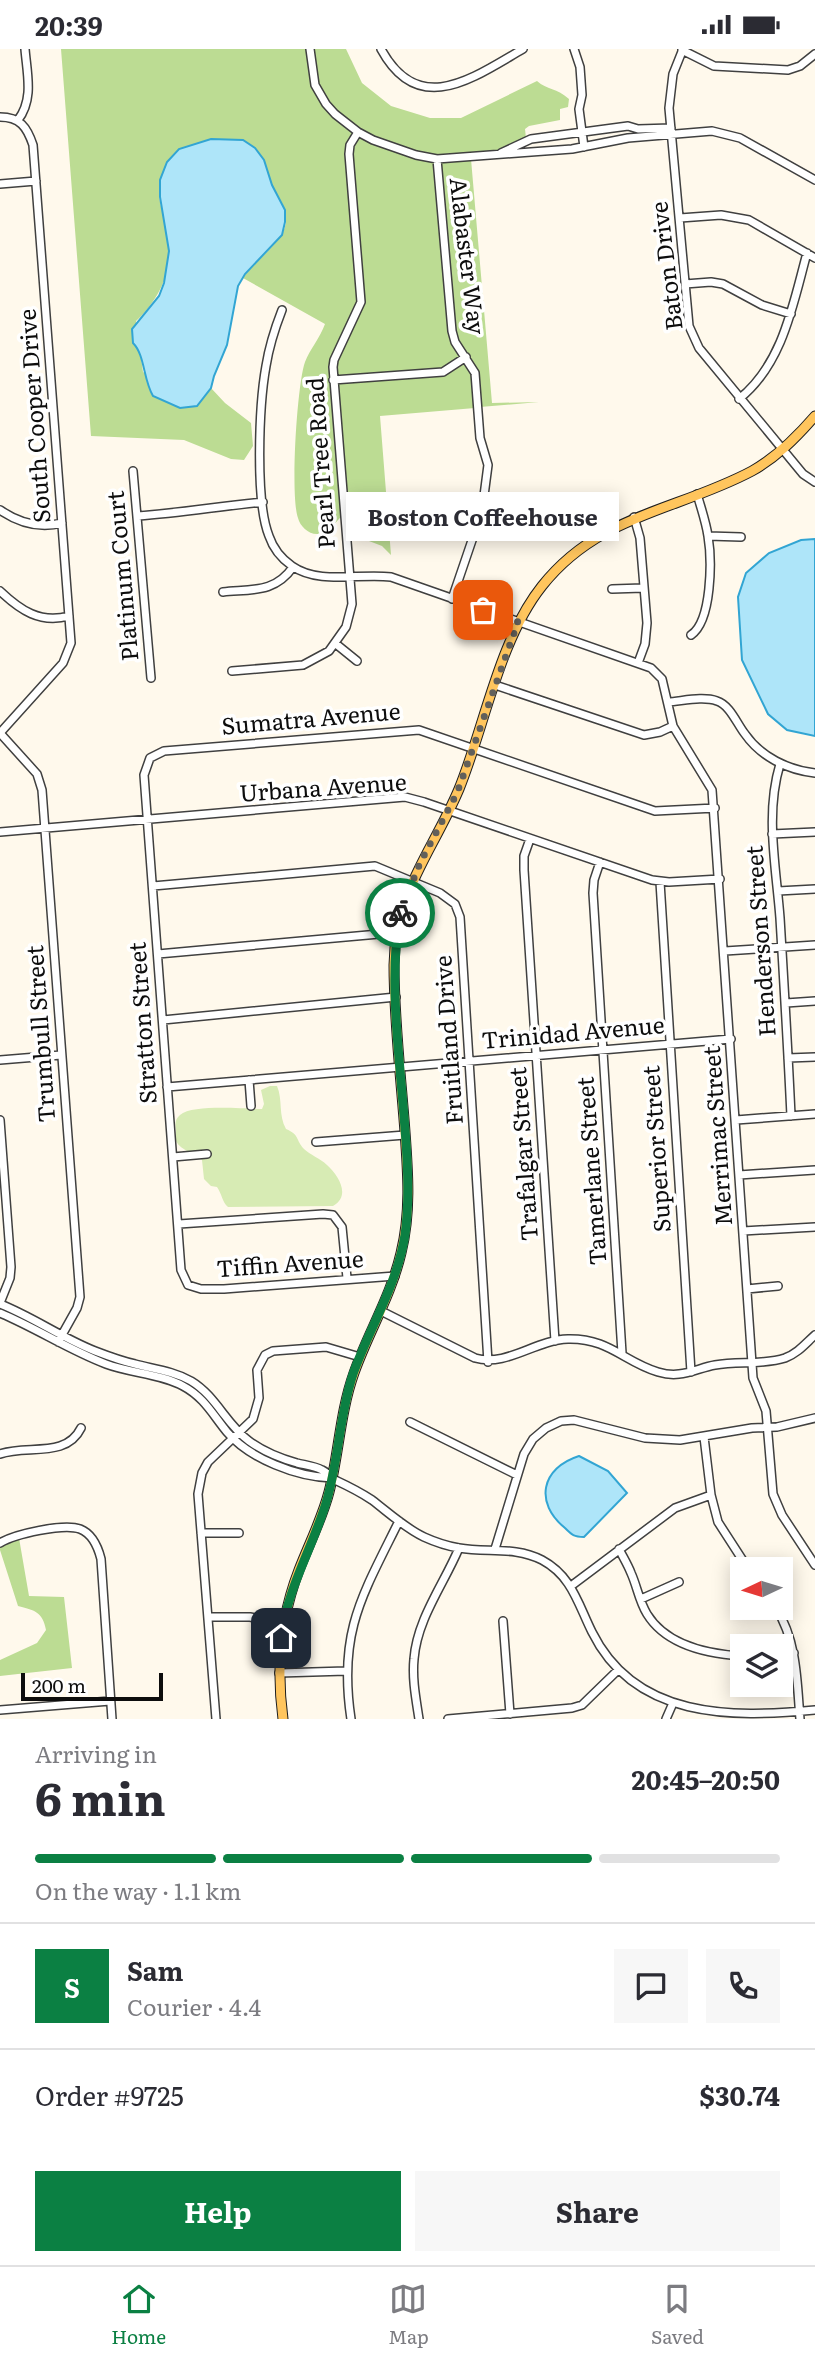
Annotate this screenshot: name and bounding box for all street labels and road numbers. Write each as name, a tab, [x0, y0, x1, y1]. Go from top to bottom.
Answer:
street label: Alabaster Way	[442, 175, 496, 337]
street label: Baton Drive	[640, 200, 690, 333]
street label: South Cooper Drive	[9, 308, 57, 524]
street label: Pearl Tree Road	[296, 376, 342, 550]
street label: Platinum Court	[97, 489, 145, 663]
street label: Sumatra Avenue	[220, 692, 402, 742]
street label: Urbana Avenue	[238, 763, 408, 809]
street label: Henderson Street	[735, 844, 783, 1038]
street label: Stratton Street	[118, 940, 164, 1105]
street label: Trumbull Street	[16, 944, 62, 1124]
street label: Fruitland Drive	[424, 954, 470, 1126]
street label: Trinidad Avenue	[480, 1006, 666, 1056]
street label: Merrimac Street	[693, 1044, 739, 1227]
street label: Superior Street	[632, 1064, 678, 1234]
street label: Trafalgar Street	[499, 1065, 545, 1242]
street label: Tamerlane Street	[566, 1075, 614, 1267]
street label: Tiffin Avenue	[215, 1240, 365, 1284]

